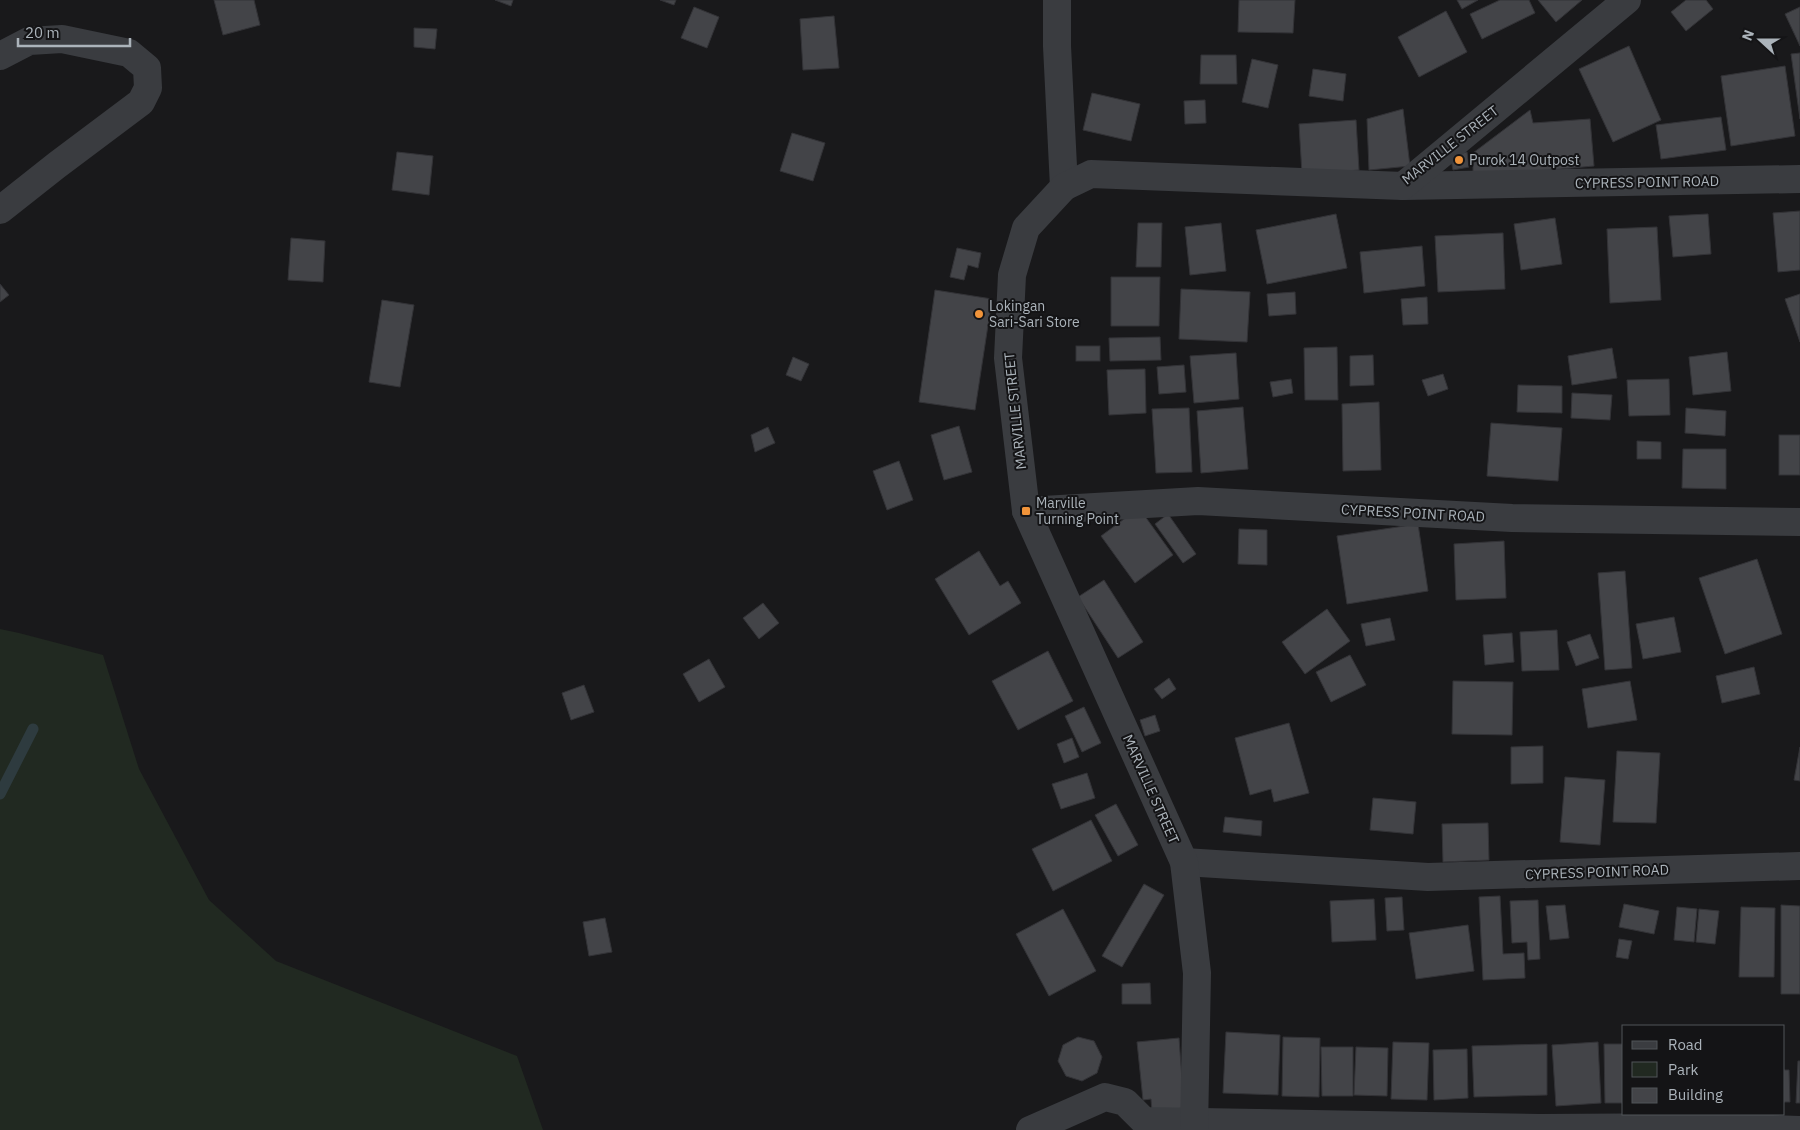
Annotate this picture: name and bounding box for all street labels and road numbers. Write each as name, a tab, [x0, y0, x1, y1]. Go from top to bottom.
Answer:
street label: MARVILLE STREET	[1398, 102, 1502, 188]
street label: CYPRESS POINT ROAD	[1575, 172, 1719, 192]
street label: MARVILLE STREET	[1000, 351, 1030, 471]
street label: CYPRESS POINT ROAD	[1341, 500, 1485, 526]
street label: MARVILLE STREET	[1119, 732, 1183, 846]
street label: CYPRESS POINT ROAD	[1525, 860, 1669, 884]

